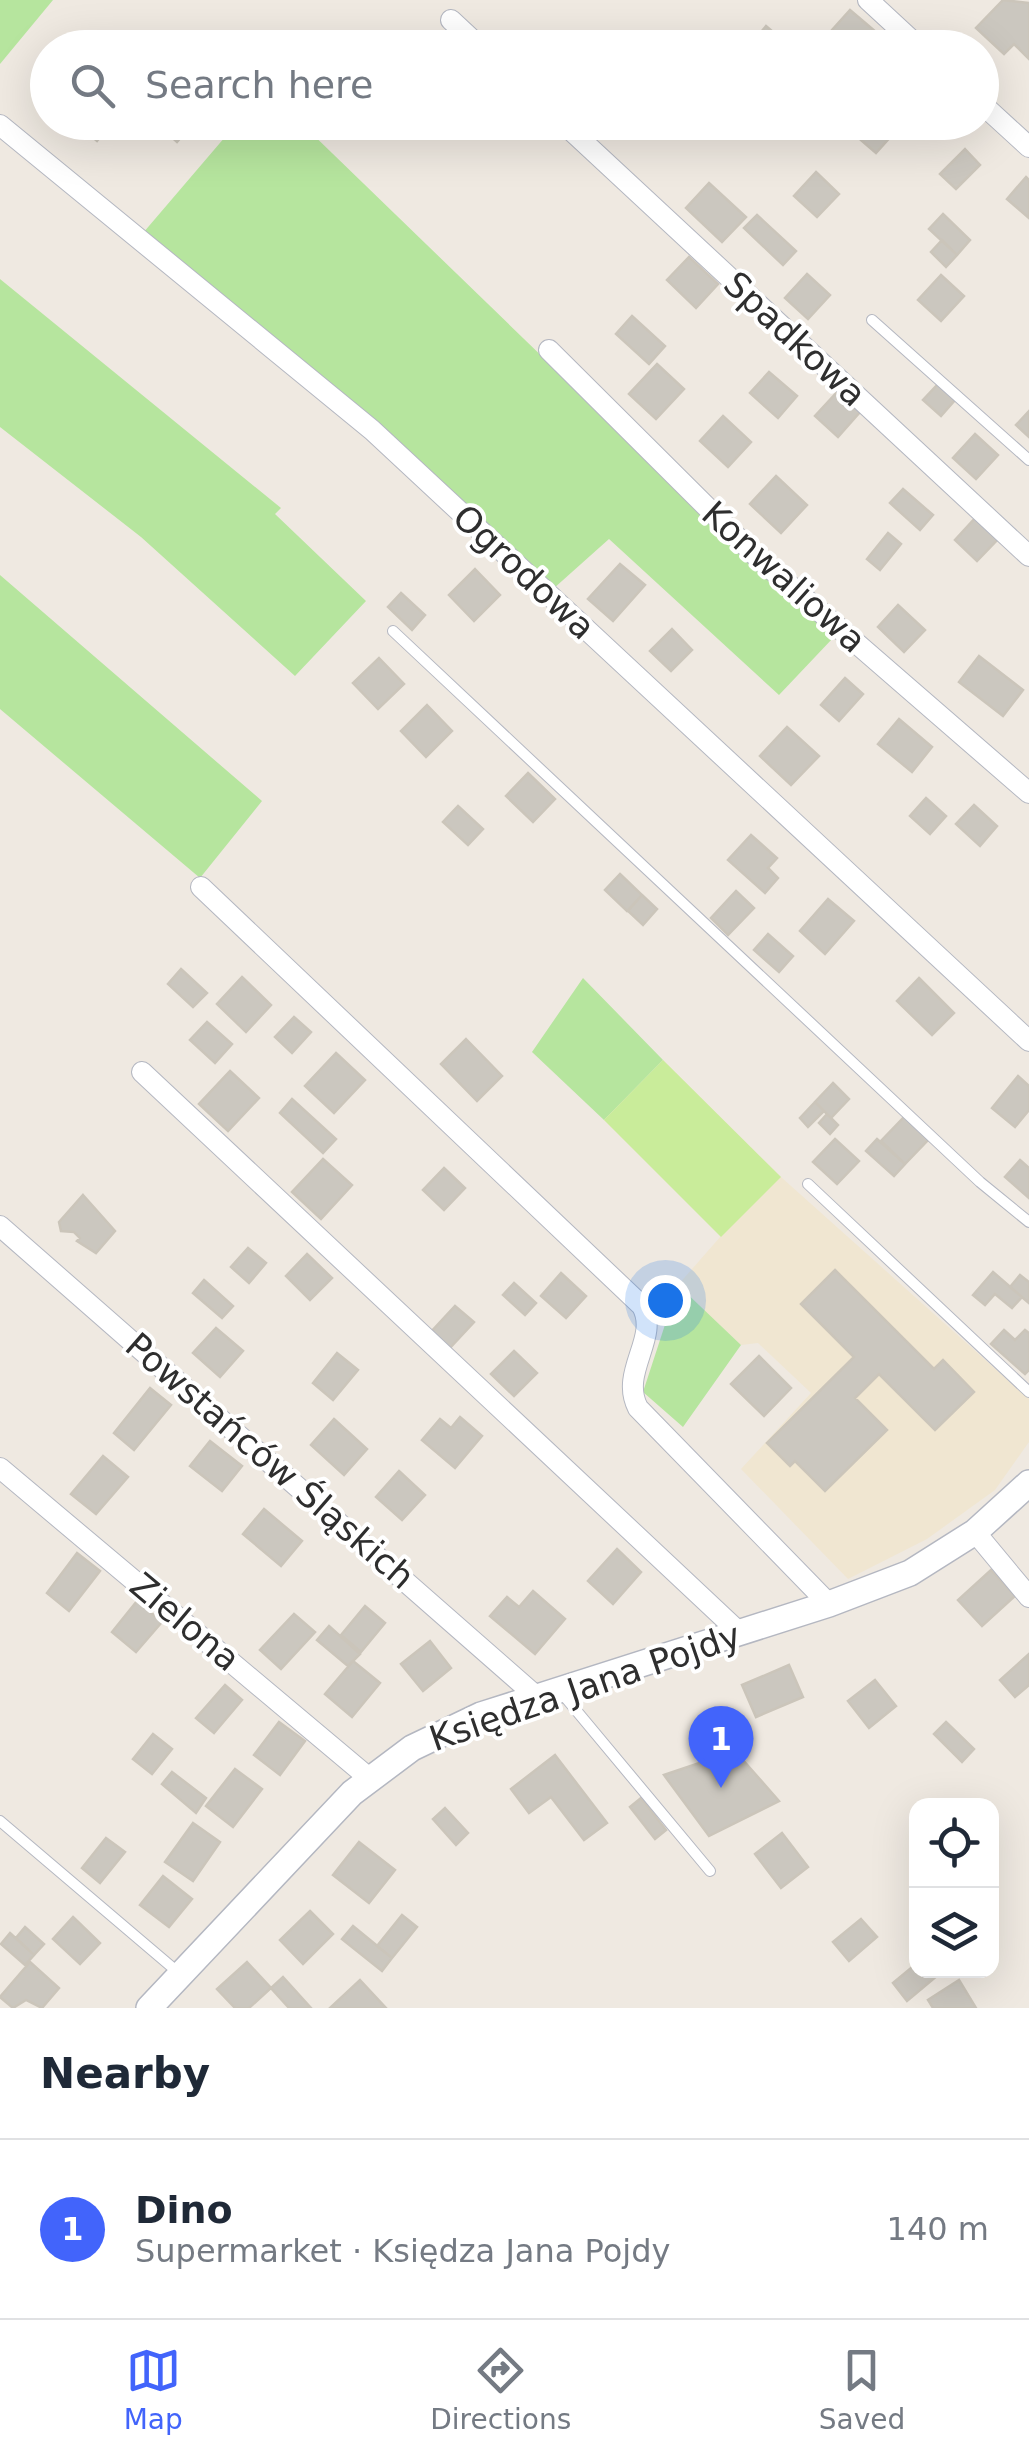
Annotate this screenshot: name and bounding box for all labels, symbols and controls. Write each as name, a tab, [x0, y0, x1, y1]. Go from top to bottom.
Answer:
search box	[30, 30, 999, 140]
icon: search	[65, 58, 120, 113]
text: Search here	[145, 63, 373, 107]
street label: Spadkowa	[716, 263, 874, 415]
street label: Konwaliowa	[694, 493, 874, 661]
street label: Ogrodowa	[445, 496, 603, 648]
your location	[640, 1275, 691, 1326]
street label: Powstańców Śląskich	[118, 1324, 423, 1597]
street label: Zielona	[122, 1565, 248, 1679]
street label: Księdza Jana Pojdy	[424, 1615, 746, 1759]
pin: 1	[688, 1706, 754, 1788]
map controls	[909, 1798, 999, 1978]
button: locate	[909, 1798, 999, 1888]
button: layers	[909, 1888, 999, 1978]
text: Nearby	[40, 2049, 210, 2098]
text: Dino	[135, 2188, 233, 2232]
text: 1	[61, 2210, 84, 2248]
text: 140 m	[887, 2210, 989, 2248]
text: Supermarket · Księdza Jana Pojdy	[135, 2232, 670, 2270]
tab: Map	[124, 2343, 183, 2436]
tab: Directions	[430, 2343, 571, 2436]
tab: Saved	[819, 2343, 905, 2436]

